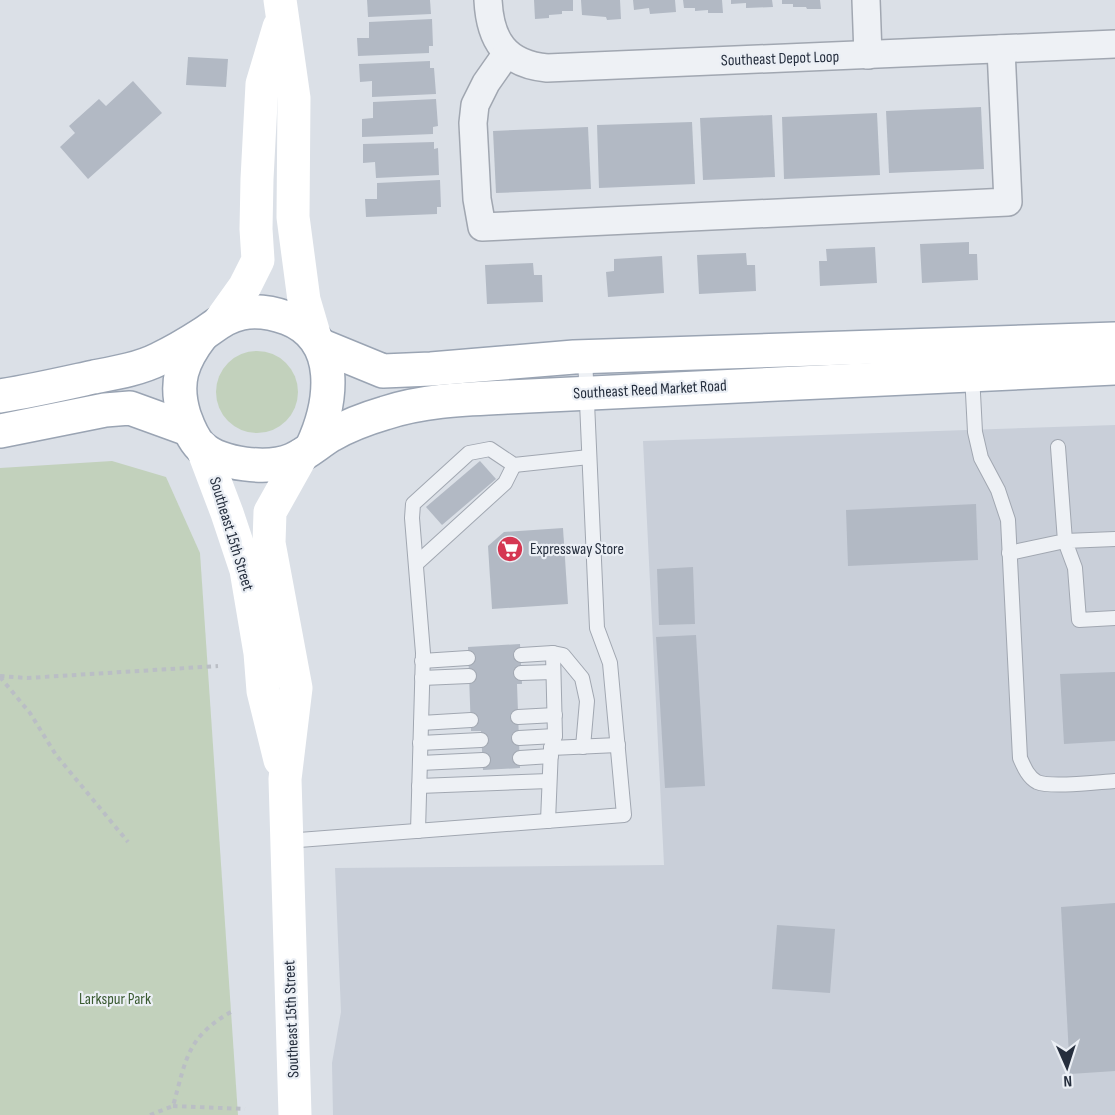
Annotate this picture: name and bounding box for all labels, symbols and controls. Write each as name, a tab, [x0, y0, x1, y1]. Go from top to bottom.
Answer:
street label: Southeast Depot Loop	[721, 47, 839, 71]
street label: Southeast Reed Market Road	[573, 376, 727, 404]
street label: Southeast 15th Street	[205, 475, 257, 593]
supermarket icon: Expressway Store	[495, 534, 525, 564]
place label: Expressway Store	[530, 540, 624, 559]
street label: Southeast 15th Street	[280, 960, 304, 1078]
park label: Larkspur Park	[79, 990, 151, 1009]
north arrow	[1037, 1037, 1097, 1097]
text: N	[1063, 1071, 1072, 1090]

